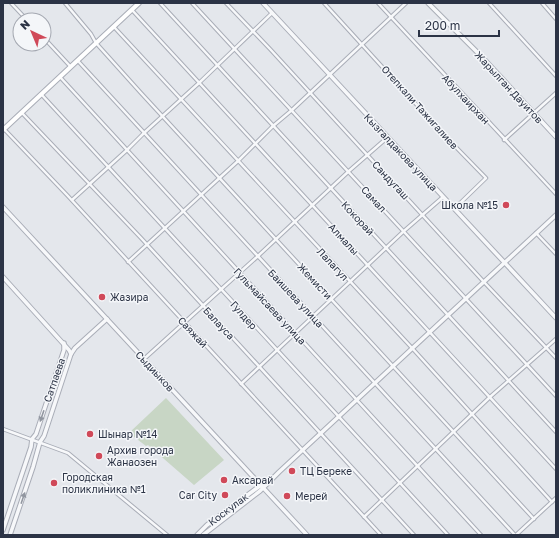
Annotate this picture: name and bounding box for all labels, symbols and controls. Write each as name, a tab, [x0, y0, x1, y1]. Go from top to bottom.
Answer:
north arrow	[12, 12, 52, 52]
scale bar	[419, 12, 499, 38]
text: N	[17, 17, 32, 32]
text: 200 m	[425, 18, 460, 33]
street label: Жарылган Дауитов	[473, 49, 546, 126]
street label: Отепкали Тажигалиев	[379, 63, 461, 151]
street label: Абулхаирхан	[440, 72, 492, 126]
street label: Кызгалдакова улица	[362, 111, 440, 193]
street label: Сандугаш	[370, 158, 412, 202]
street label: Самал	[359, 184, 389, 215]
street label: Кокорай	[339, 198, 377, 238]
place label: Школа №15	[441, 199, 498, 211]
marker: Школа №15	[501, 200, 511, 210]
street label: Алмалы	[326, 221, 362, 257]
street label: Лалагул	[315, 245, 351, 283]
street label: Жемисти	[295, 260, 335, 302]
street label: Гульмайсаева улица	[231, 265, 309, 347]
street label: Баишева улица	[266, 266, 326, 330]
place label: Жазира	[110, 291, 148, 303]
marker: Жазира	[97, 292, 107, 302]
street label: Гулдер	[228, 298, 260, 332]
street label: Балауса	[201, 304, 237, 342]
street label: Саяжай	[176, 314, 210, 350]
street label: Сыдиыков	[133, 348, 177, 394]
street label: Сатпаева	[41, 356, 67, 404]
one-way arrow	[39, 411, 45, 423]
place label: Шынар №14	[98, 428, 157, 440]
marker: Шынар №14	[85, 429, 95, 439]
place label: Архив города Жанаозен	[107, 444, 174, 468]
marker: Архив города Жанаозен	[94, 451, 104, 461]
place label: ТЦ Береке	[300, 465, 352, 477]
marker: ТЦ Береке	[287, 466, 297, 476]
place label: Городская поликлиника №1	[62, 471, 146, 495]
place label: Аксарай	[232, 474, 273, 486]
marker: Аксарай	[219, 475, 229, 485]
marker: Городская поликлиника №1	[49, 478, 59, 488]
place label: Car City	[179, 489, 217, 501]
street label: Коскулак	[206, 490, 250, 528]
marker: Car City	[220, 490, 230, 500]
place label: Мерей	[295, 490, 327, 502]
marker: Мерей	[282, 491, 292, 501]
one-way arrow	[20, 492, 26, 504]

